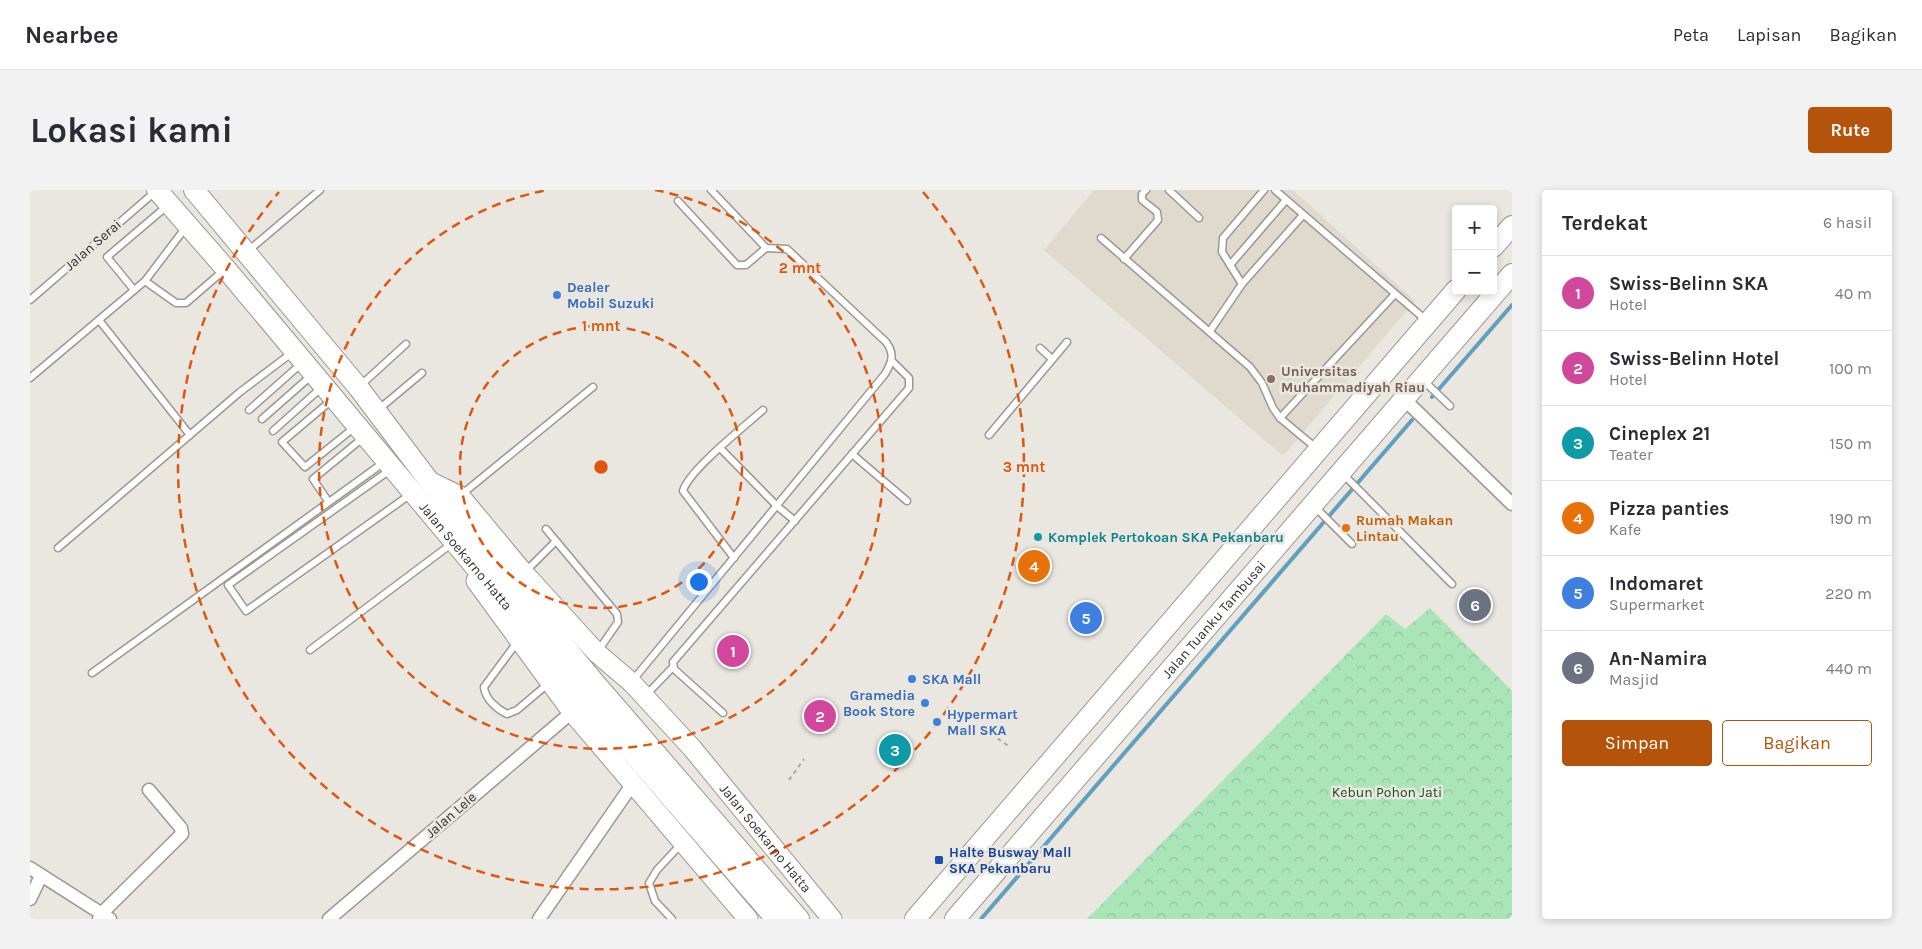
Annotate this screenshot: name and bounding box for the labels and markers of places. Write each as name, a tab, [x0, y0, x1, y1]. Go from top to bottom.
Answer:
place label: Dealer Mobil Suzuki	[567, 279, 654, 312]
marker: Dealer Mobil Suzuki	[551, 289, 563, 301]
place label: Universitas Muhammadiyah Riau	[1281, 363, 1425, 396]
marker: Universitas Muhammadiyah Riau	[1265, 373, 1277, 385]
centre of rings	[592, 458, 610, 476]
place label: Rumah Makan Lintau	[1356, 512, 1453, 545]
marker: Rumah Makan Lintau	[1340, 522, 1352, 534]
place label: Komplek Pertokoan SKA Pekanbaru	[1048, 529, 1284, 546]
marker: Komplek Pertokoan SKA Pekanbaru	[1032, 531, 1044, 543]
pin: 4	[1018, 547, 1050, 585]
pin: 6	[1459, 586, 1491, 624]
pin: 5	[1070, 599, 1102, 637]
pin: 1	[717, 632, 749, 670]
place label: SKA Mall	[922, 671, 981, 688]
marker: SKA Mall	[906, 673, 918, 685]
place label: Gramedia Book Store	[843, 687, 915, 720]
pin: 2	[804, 697, 836, 735]
marker: Gramedia Book Store	[919, 697, 931, 709]
place label: Hypermart Mall SKA	[947, 706, 1018, 739]
marker: Hypermart Mall SKA	[931, 716, 943, 728]
pin: 3	[879, 731, 911, 769]
place label: Halte Busway Mall SKA Pekanbaru	[949, 844, 1071, 877]
marker: Halte Busway Mall SKA Pekanbaru	[933, 854, 945, 866]

